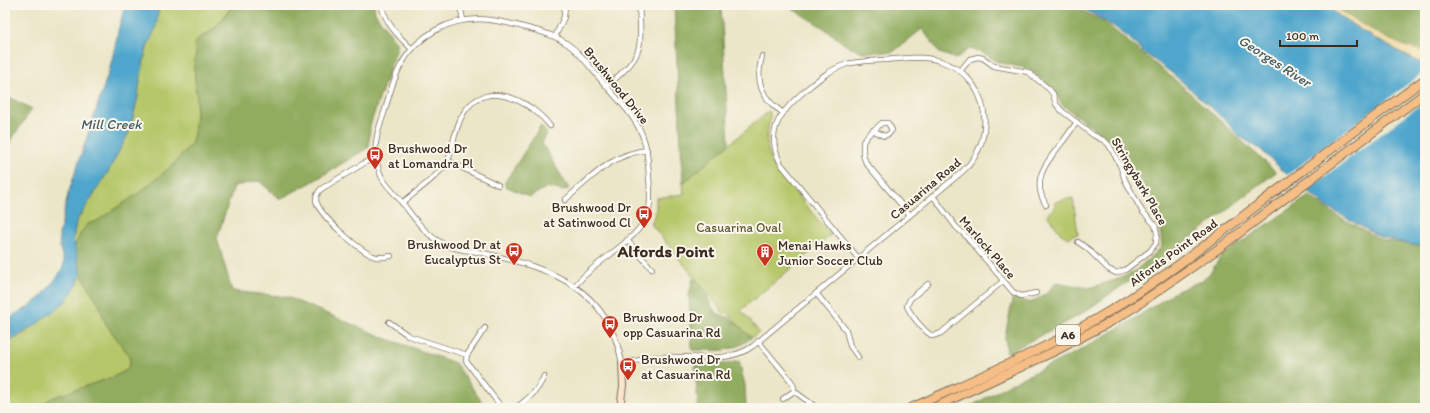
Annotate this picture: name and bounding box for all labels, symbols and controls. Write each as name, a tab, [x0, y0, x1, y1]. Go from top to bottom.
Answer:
scale bar	[1280, 22, 1357, 48]
text: 100 m	[1286, 29, 1319, 43]
water label: Georges River	[1235, 32, 1316, 92]
street label: Brushwood Drive	[581, 44, 652, 127]
water label: Mill Creek	[81, 116, 142, 133]
street label: Stringybark Place	[1108, 135, 1171, 228]
place label: Brushwood Dr at Lomandra Pl	[388, 141, 473, 171]
bus stop icon: Brushwood Dr at Lomandra Pl	[365, 145, 385, 170]
street label: Casuarina Road	[887, 154, 964, 222]
place label: Brushwood Dr at Satinwood Cl	[543, 200, 632, 230]
bus stop icon: Brushwood Dr at Satinwood Cl	[634, 204, 654, 229]
street label: Marlock Place	[956, 213, 1019, 282]
street label: Alfords Point Road	[1126, 215, 1220, 289]
park label: Casuarina Oval	[696, 220, 782, 235]
place label: Brushwood Dr at Eucalyptus St	[407, 237, 501, 267]
place label: Menai Hawks Junior Soccer Club	[778, 238, 883, 268]
bus stop icon: Brushwood Dr at Eucalyptus St	[504, 241, 524, 266]
district label: Alfords Point	[616, 241, 715, 261]
building icon: Menai Hawks Junior Soccer Club	[755, 242, 775, 267]
place label: Brushwood Dr opp Casuarina Rd	[623, 310, 721, 340]
bus stop icon: Brushwood Dr opp Casuarina Rd	[600, 314, 620, 339]
road number: A6	[1056, 325, 1080, 345]
place label: Brushwood Dr at Casuarina Rd	[641, 352, 730, 382]
bus stop icon: Brushwood Dr at Casuarina Rd	[618, 356, 638, 381]

